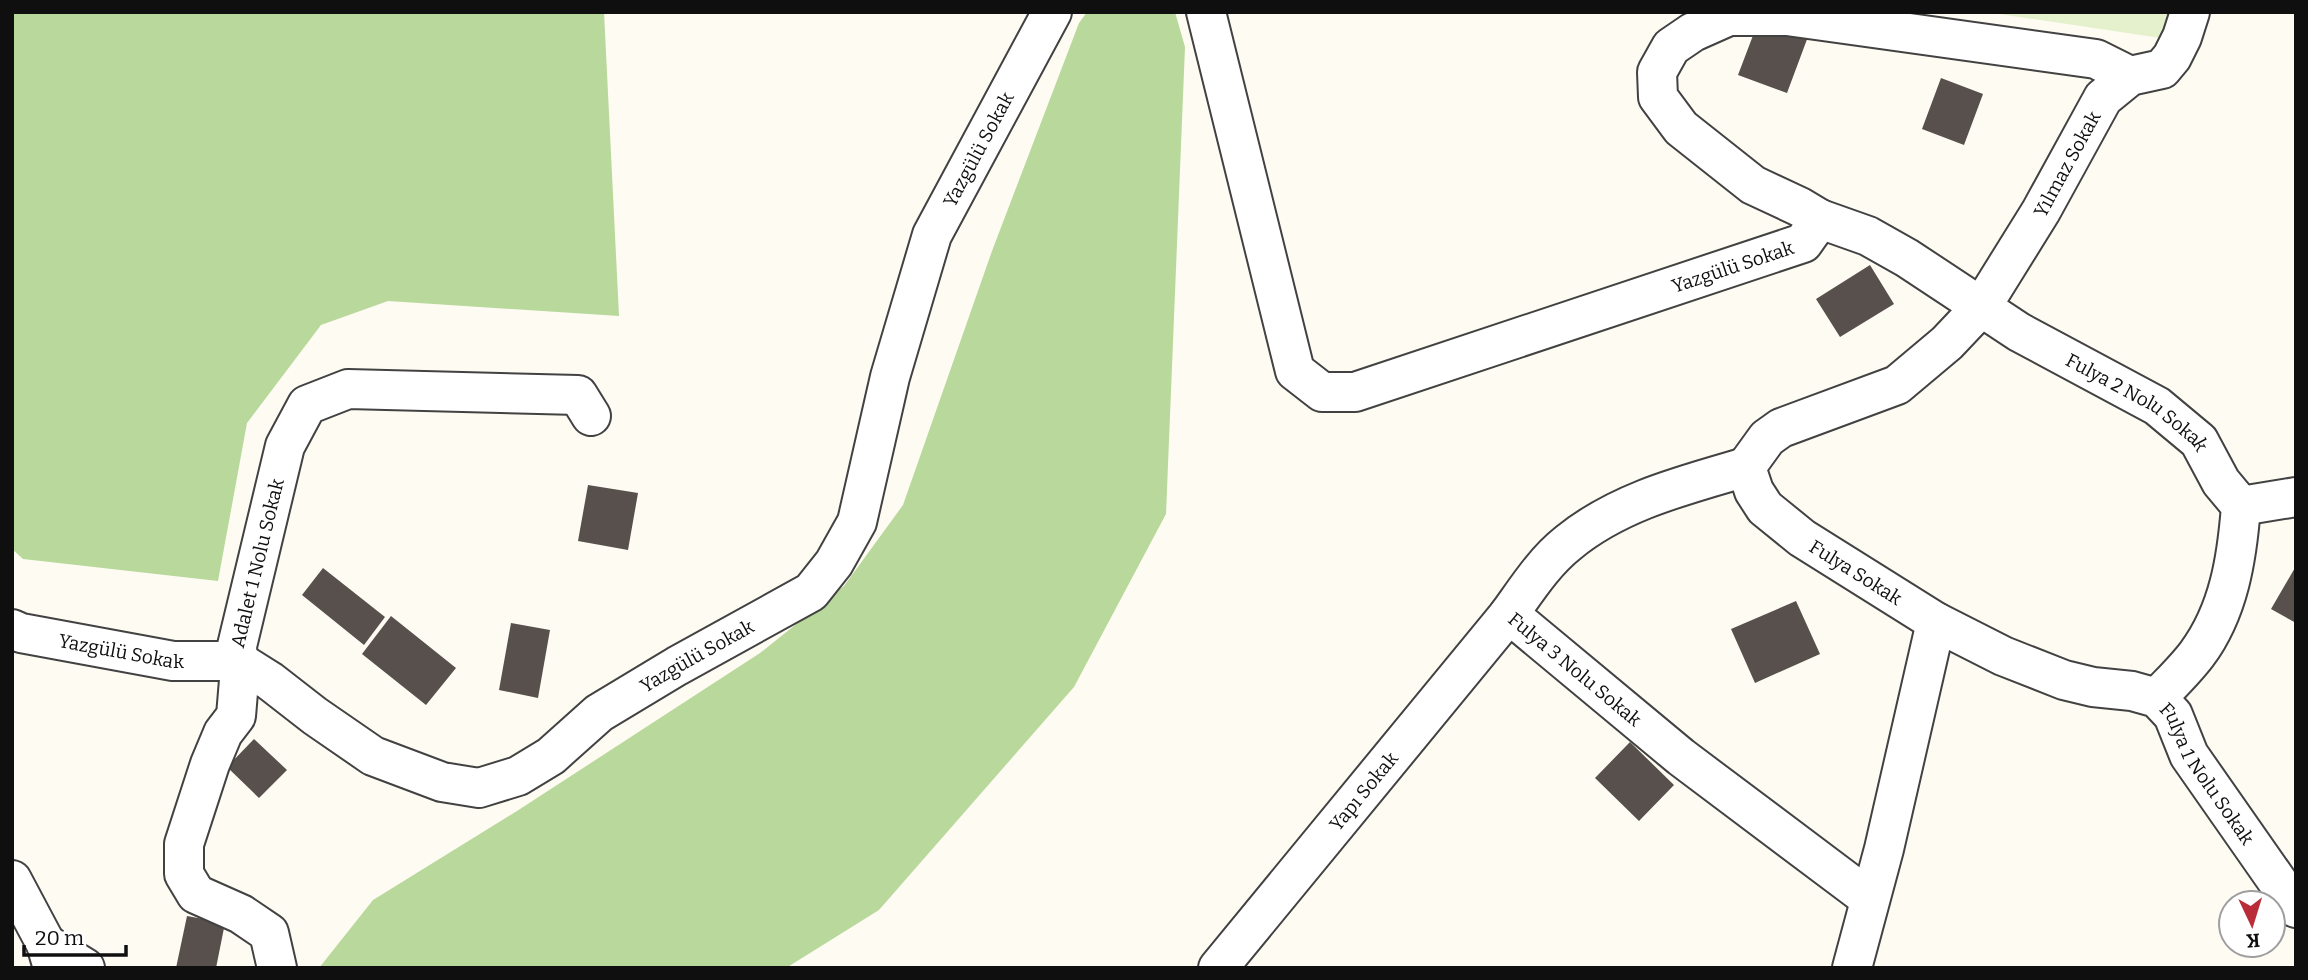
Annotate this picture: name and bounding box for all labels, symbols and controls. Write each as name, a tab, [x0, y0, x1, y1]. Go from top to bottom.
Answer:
street label: Yazgülü Sokak	[938, 88, 1019, 211]
street label: Yılmaz Sokak	[2029, 107, 2106, 221]
street label: Yazgülü Sokak	[1669, 236, 1797, 298]
street label: Fulya 2 Nolu Sokak	[2062, 348, 2213, 455]
street label: Adalet 1 Nolu Sokak	[226, 476, 289, 650]
street label: Fulya Sokak	[1805, 535, 1906, 610]
street label: Fulya 3 Nolu Sokak	[1504, 607, 1646, 731]
street label: Yazgülü Sokak	[636, 615, 758, 698]
street label: Yazgülü Sokak	[57, 629, 184, 673]
street label: Fulya 1 Nolu Sokak	[2155, 698, 2259, 849]
street label: Yapı Sokak	[1325, 747, 1403, 836]
north arrow	[2217, 889, 2287, 959]
scale bar	[24, 914, 126, 958]
text: 20 m	[35, 925, 84, 951]
text: K	[2245, 929, 2261, 952]

